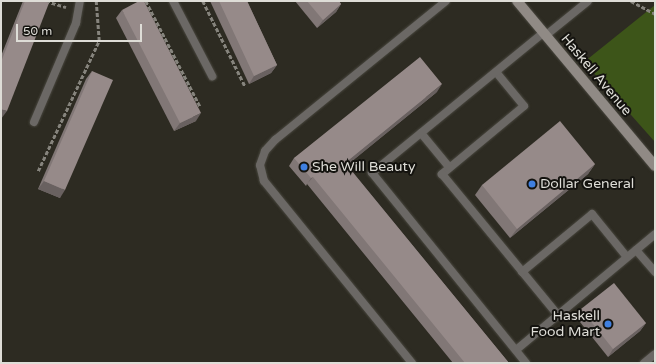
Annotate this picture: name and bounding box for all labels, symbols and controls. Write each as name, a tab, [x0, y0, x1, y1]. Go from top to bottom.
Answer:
scale bar	[18, 16, 144, 42]
text: 50 m	[23, 24, 52, 38]
street label: Haskell Avenue	[557, 31, 635, 119]
place label: She Will Beauty	[312, 159, 415, 175]
marker: She Will Beauty	[299, 162, 309, 172]
place label: Dollar General	[540, 176, 634, 192]
marker: Dollar General	[527, 179, 537, 189]
place label: Haskell Food Mart	[530, 308, 600, 340]
marker: Haskell Food Mart	[603, 319, 613, 329]

